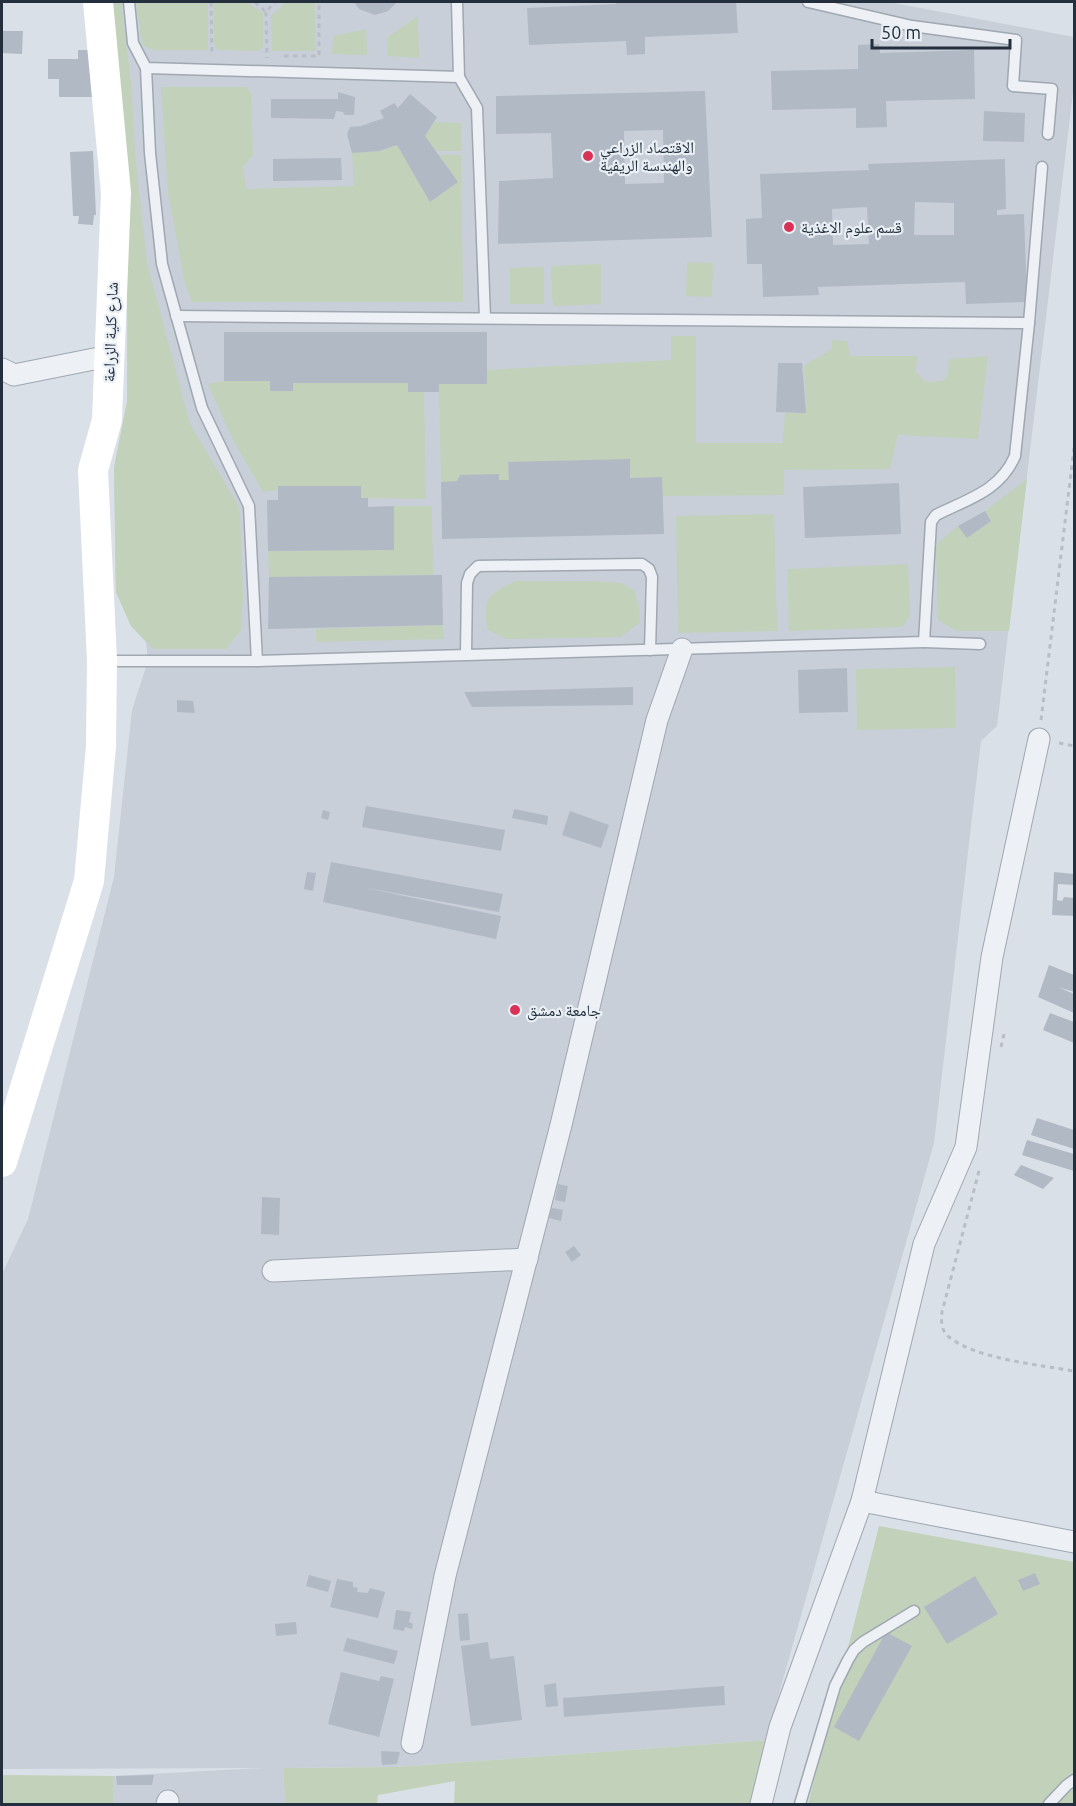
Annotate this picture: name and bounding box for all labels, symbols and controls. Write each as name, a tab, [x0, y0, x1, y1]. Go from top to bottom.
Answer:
scale bar	[872, 12, 1010, 50]
text: 50 m	[881, 22, 921, 42]
place label: الاقتصاد الزراعي والهندسة الريفية	[600, 138, 694, 175]
marker: الاقتصاد الزراعي والهندسة الريفية	[581, 149, 595, 163]
place label: قسم علوم الاغذية	[801, 218, 902, 238]
marker: قسم علوم الاغذية	[782, 220, 796, 234]
street label: شارع كلية الزراعة	[99, 282, 123, 382]
place label: جامعة دمشق	[527, 1001, 601, 1021]
marker: جامعة دمشق	[508, 1003, 522, 1017]

